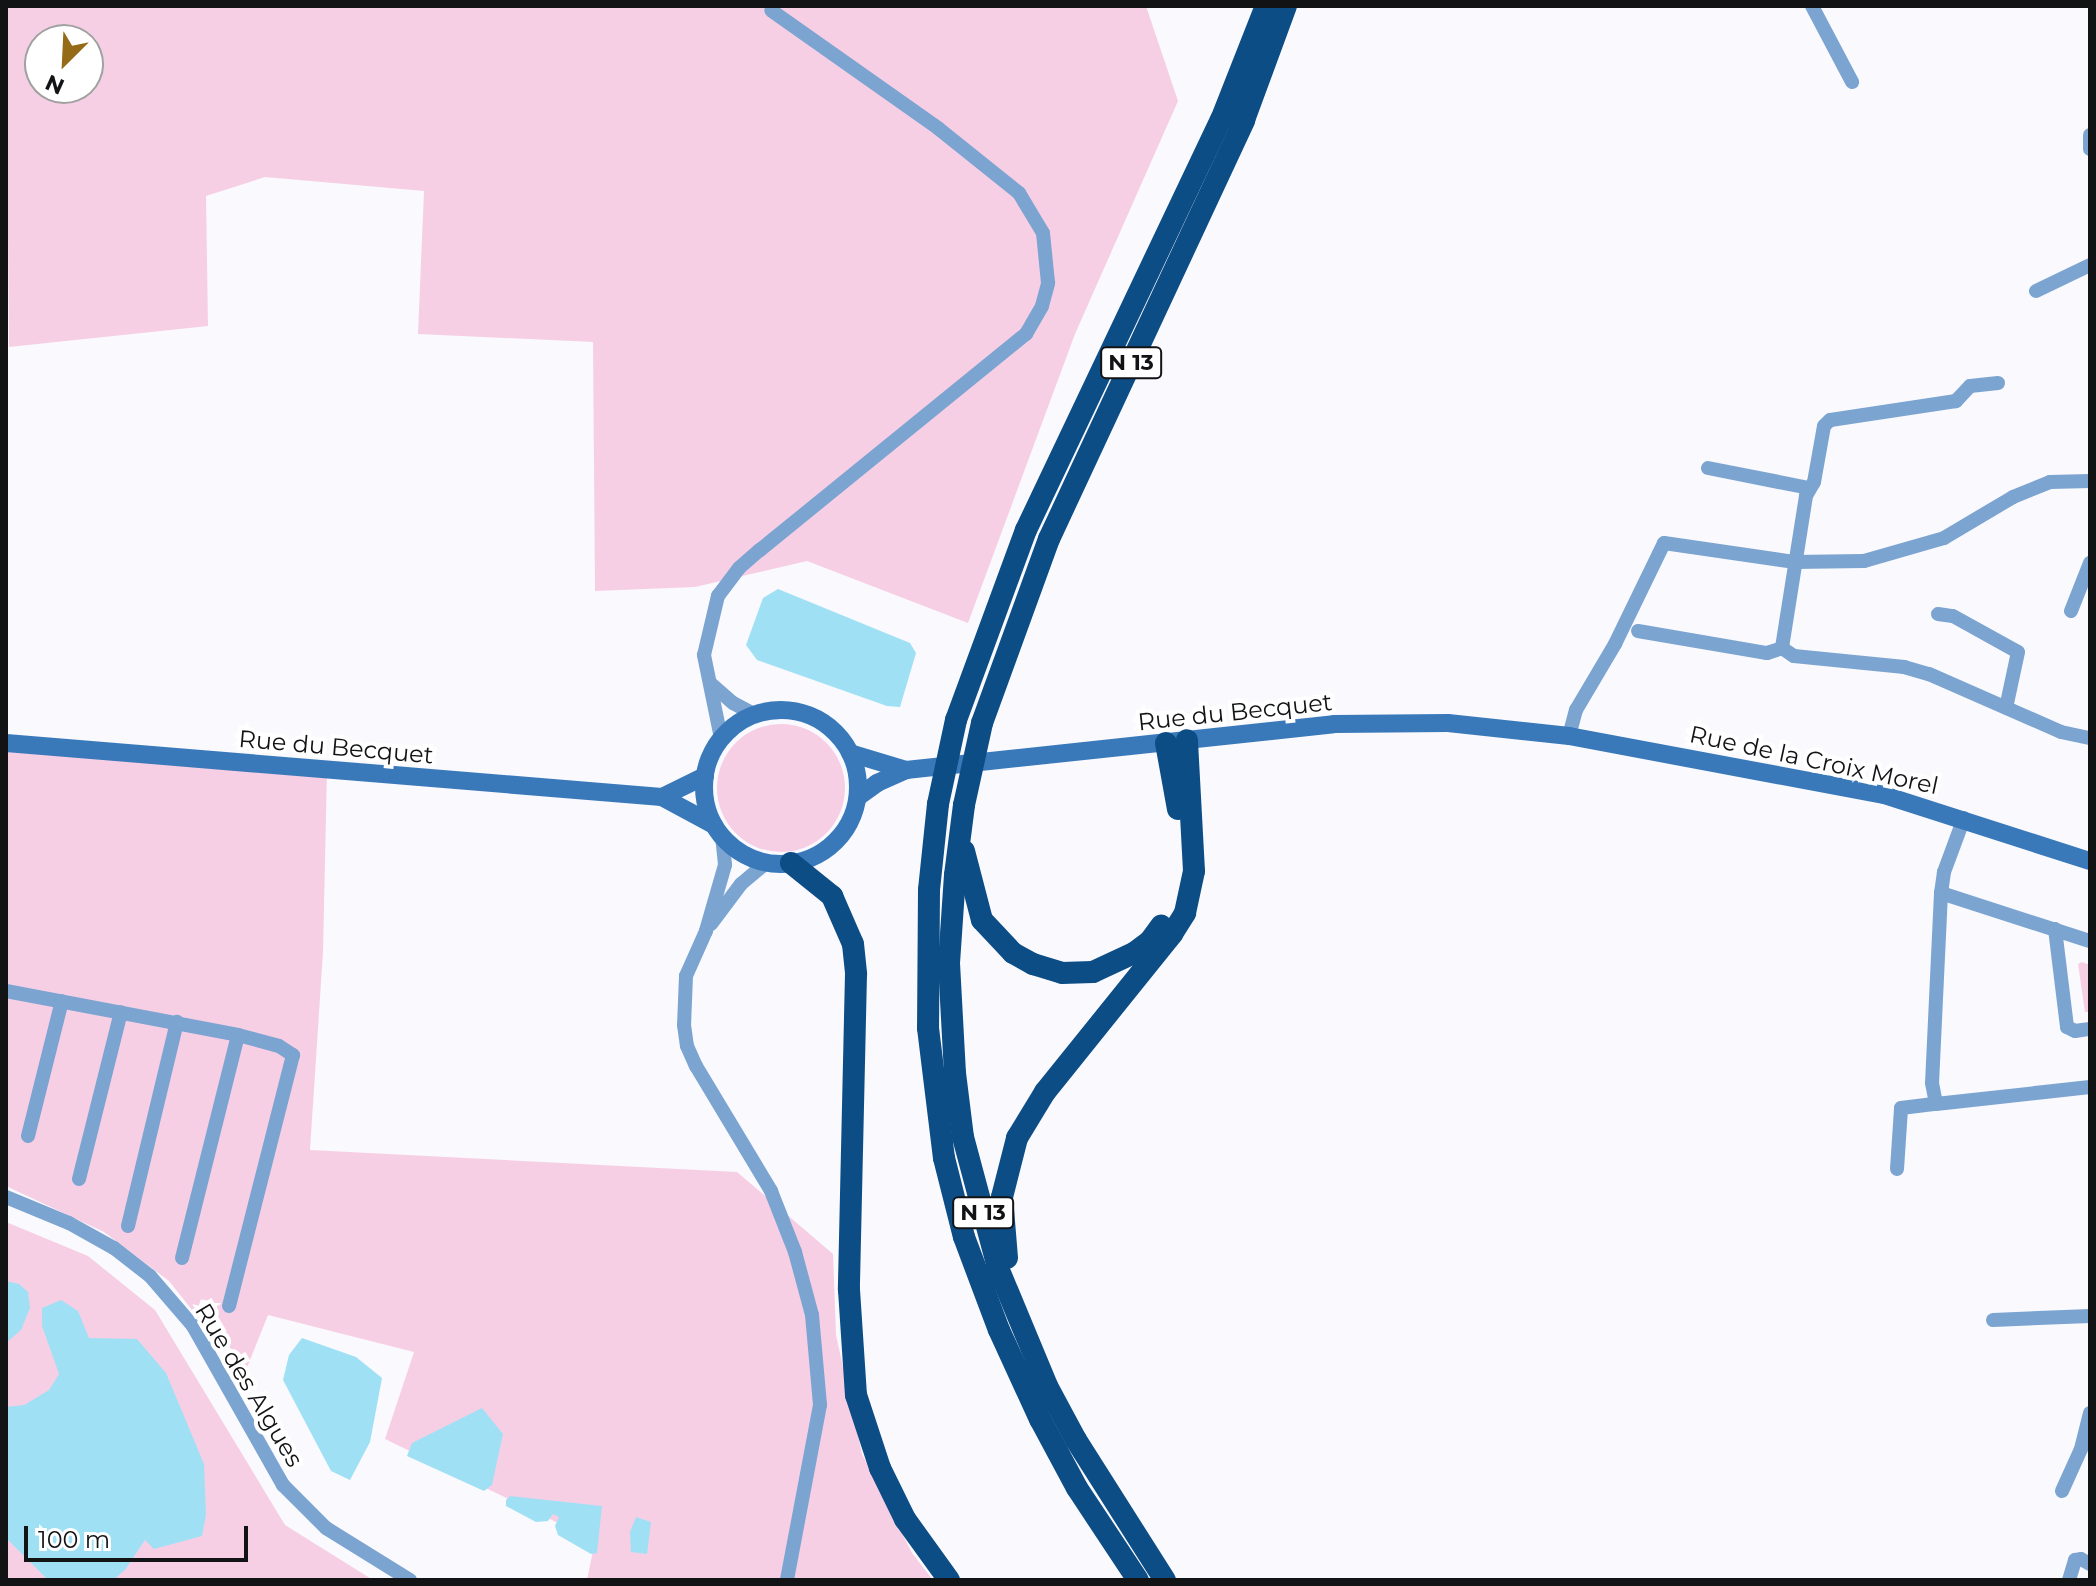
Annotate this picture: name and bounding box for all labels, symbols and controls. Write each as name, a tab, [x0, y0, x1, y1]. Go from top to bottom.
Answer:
north arrow	[24, 24, 104, 104]
text: N	[41, 69, 68, 101]
road number: N 13	[1099, 345, 1163, 381]
street label: Rue du Becquet	[1136, 687, 1334, 737]
street label: Rue de la Croix Morel	[1687, 720, 1941, 800]
street label: Rue du Becquet	[237, 724, 435, 770]
road number: N 13	[951, 1195, 1015, 1231]
street label: Rue des Algues	[189, 1298, 309, 1472]
scale bar	[28, 1510, 252, 1560]
text: 100 m	[38, 1525, 110, 1554]

